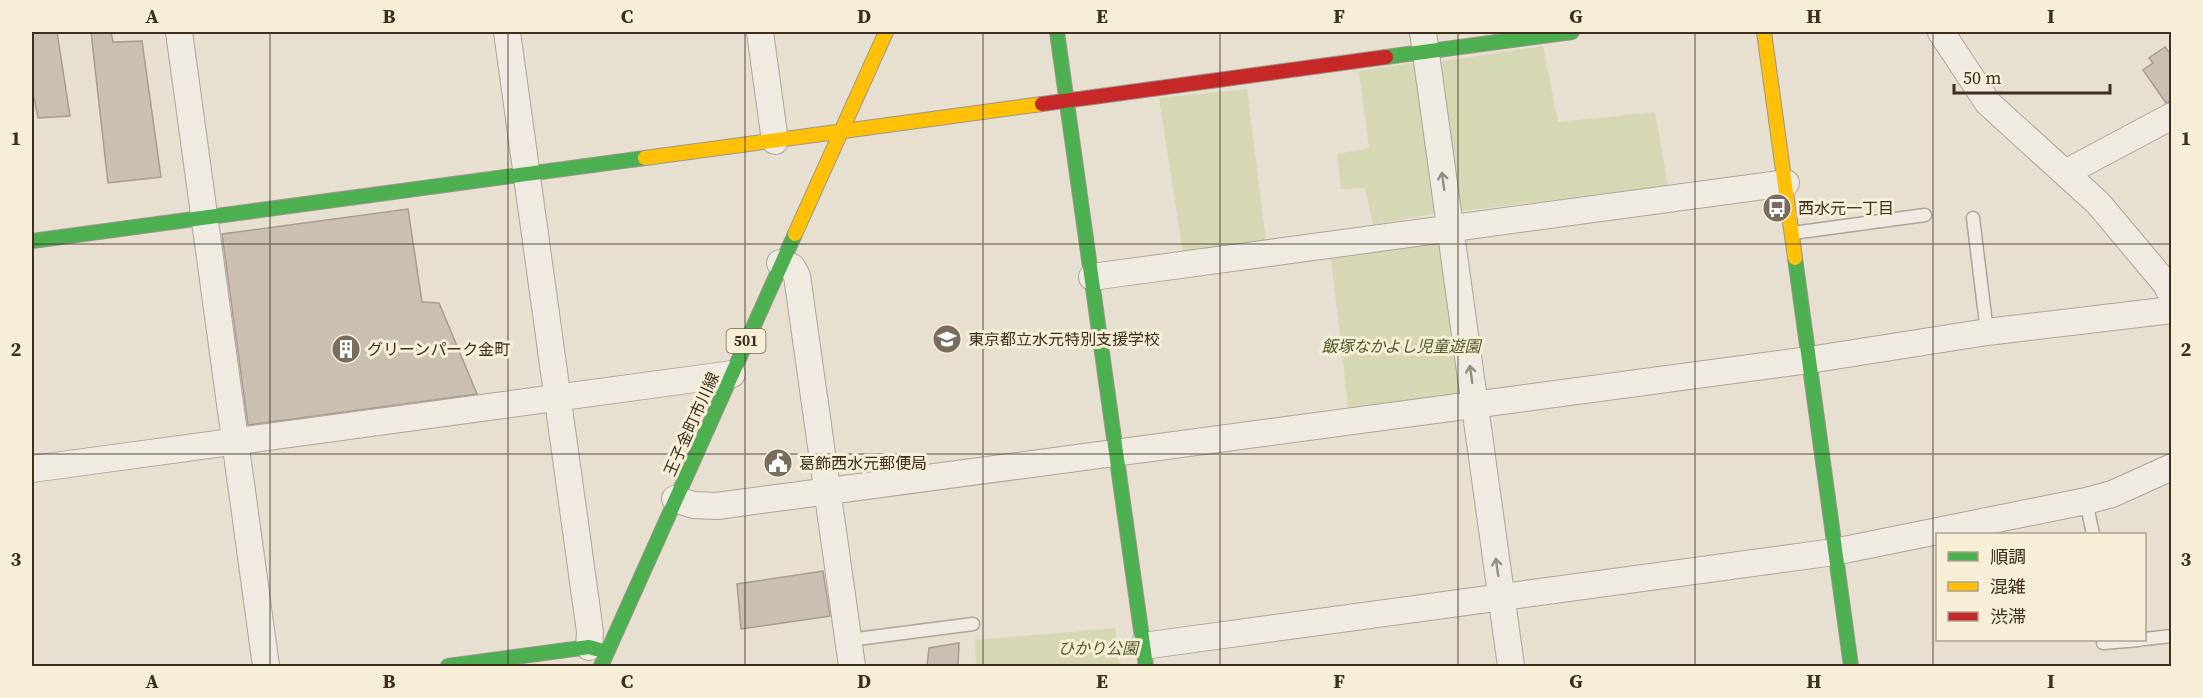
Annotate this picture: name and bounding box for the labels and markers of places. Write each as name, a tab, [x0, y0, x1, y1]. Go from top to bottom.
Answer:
bus stop icon: 西水元一丁目	[1761, 192, 1793, 224]
place label: 西水元一丁目	[1798, 197, 1894, 219]
school or university icon: 東京都立水元特別支援学校	[931, 323, 963, 355]
place label: 東京都立水元特別支援学校	[968, 328, 1160, 350]
building icon: グリーンパーク金町	[330, 333, 362, 365]
place label: グリーンパーク金町	[367, 338, 510, 360]
public building icon: 葛飾西水元郵便局	[762, 447, 794, 479]
place label: 葛飾西水元郵便局	[799, 452, 927, 474]

